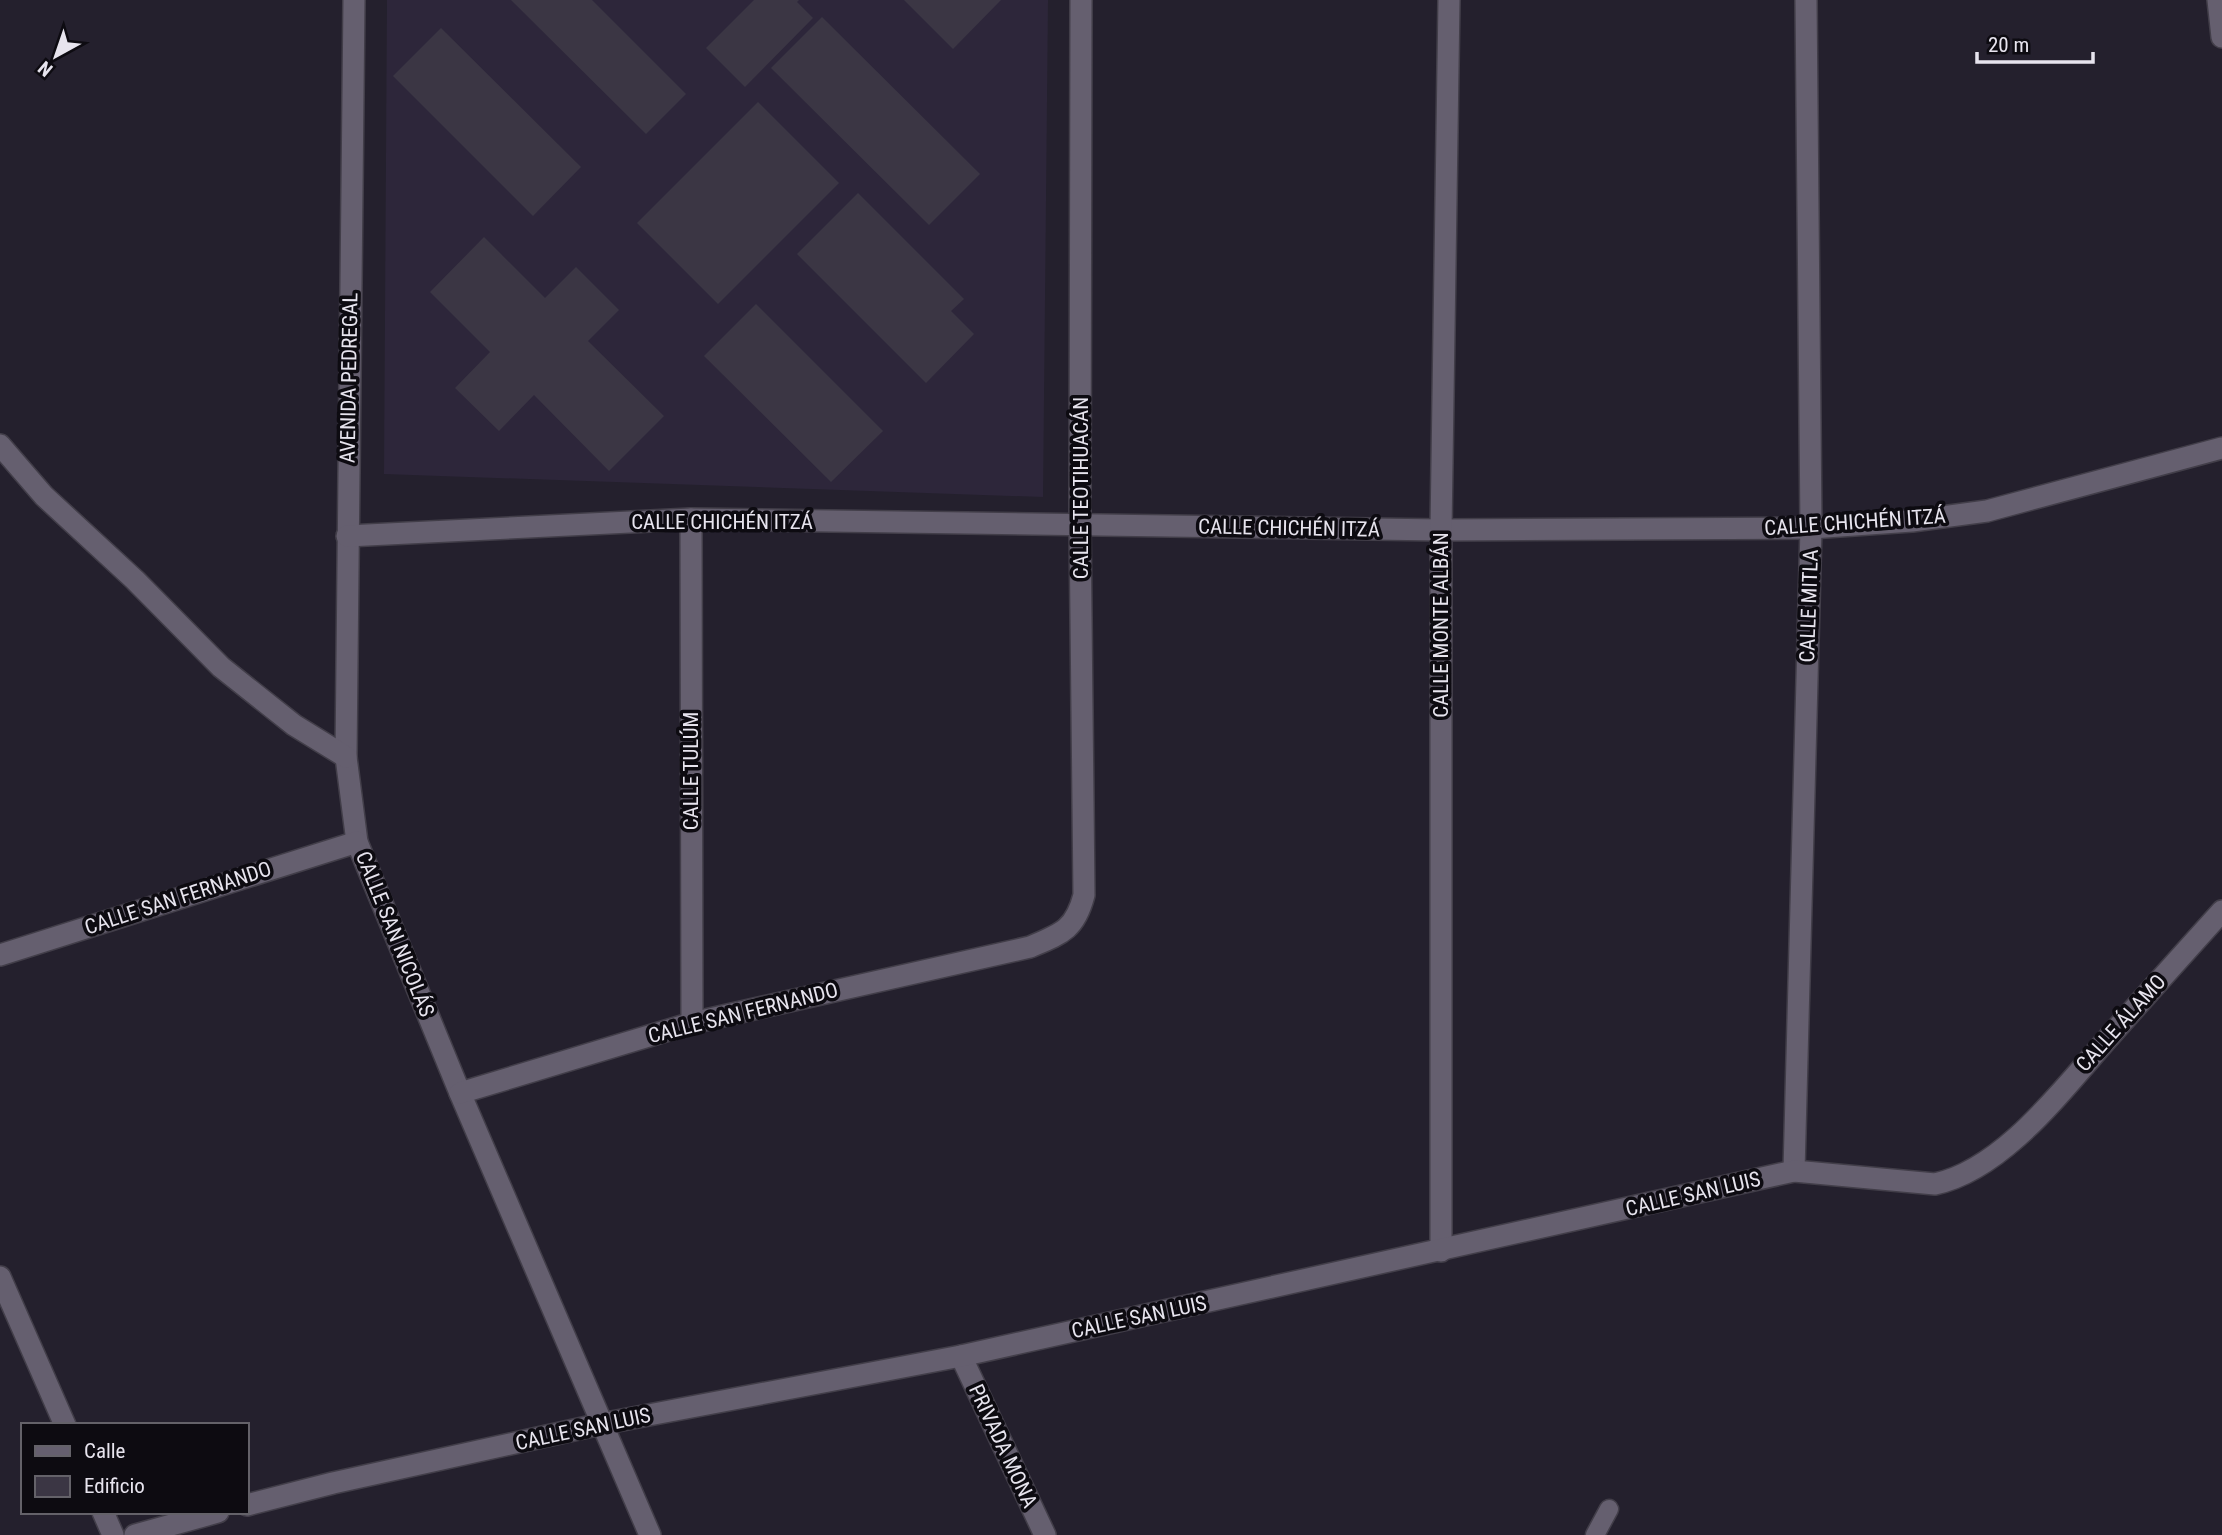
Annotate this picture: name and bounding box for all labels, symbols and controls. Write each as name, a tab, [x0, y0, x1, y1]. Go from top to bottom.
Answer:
north arrow	[21, 21, 91, 91]
scale bar	[1977, 21, 2092, 65]
text: 20 m	[1988, 33, 2029, 57]
text: N	[34, 56, 57, 81]
street label: AVENIDA PEDREGAL	[336, 293, 362, 463]
street label: CALLE TEOTIHUACÁN	[1069, 397, 1093, 579]
street label: CALLE CHICHÉN ITZÁ	[1764, 504, 1946, 540]
street label: CALLE CHICHÉN ITZÁ	[631, 510, 813, 534]
street label: CALLE CHICHÉN ITZÁ	[1198, 514, 1380, 542]
street label: CALLE MONTE ALBÁN	[1429, 532, 1453, 718]
street label: CALLE MITLA	[1795, 549, 1823, 663]
street label: CALLE TULÚM	[679, 712, 703, 830]
street label: CALLE SAN NICOLÁS	[351, 848, 439, 1020]
street label: CALLE SAN FERNANDO	[82, 857, 274, 939]
street label: CALLE ÁLAMO	[2071, 970, 2171, 1076]
street label: CALLE SAN FERNANDO	[646, 978, 840, 1048]
street label: CALLE SAN LUIS	[1623, 1167, 1763, 1221]
street label: CALLE SAN LUIS	[1069, 1291, 1209, 1343]
street label: PRIVADA MONA	[964, 1380, 1042, 1512]
street label: CALLE SAN LUIS	[513, 1403, 653, 1455]
legend	[21, 1423, 248, 1514]
text: Calle	[84, 1439, 126, 1463]
text: Edificio	[84, 1474, 145, 1498]

